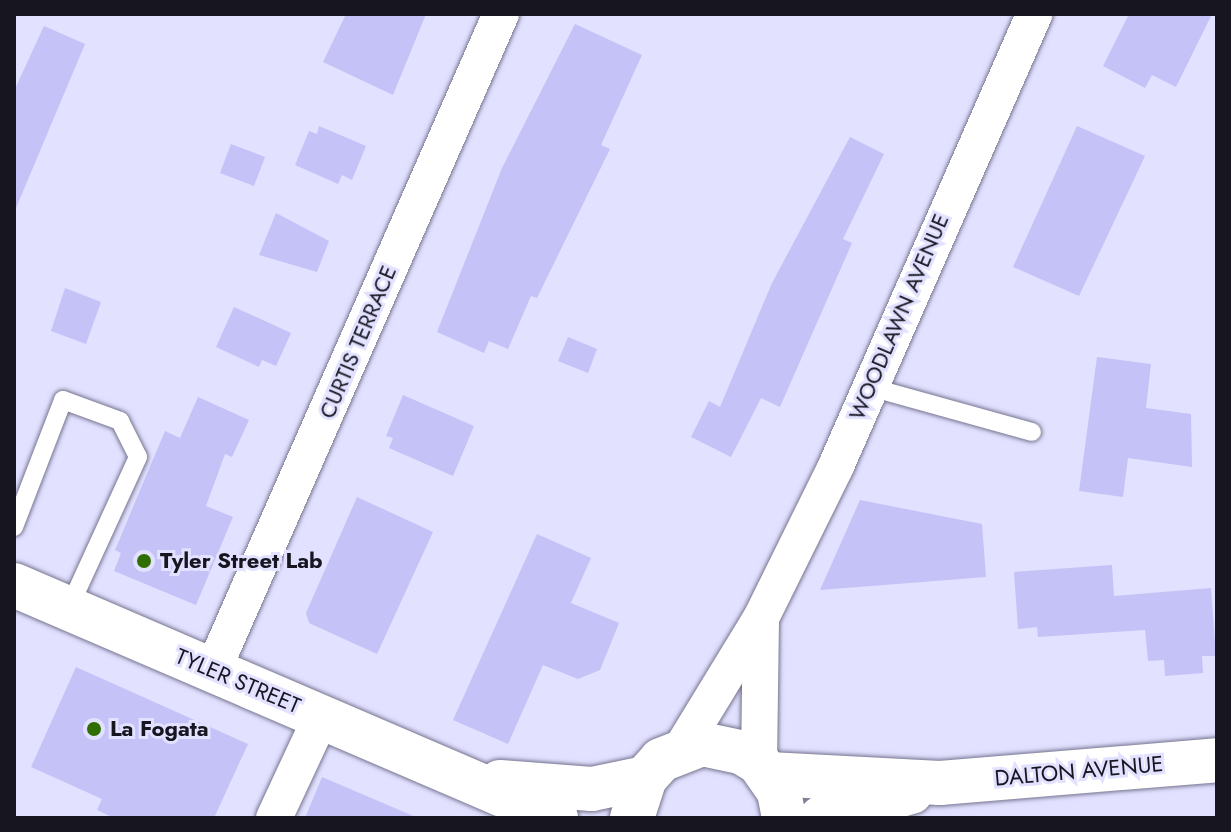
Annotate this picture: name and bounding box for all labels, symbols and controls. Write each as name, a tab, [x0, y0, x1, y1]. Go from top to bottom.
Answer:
street label: WOODLAWN AVENUE	[844, 210, 954, 424]
street label: CURTIS TERRACE	[314, 262, 402, 422]
place label: Tyler Street Lab	[160, 548, 323, 574]
marker: Tyler Street Lab	[135, 552, 153, 570]
street label: TYLER STREET	[172, 643, 304, 719]
place label: La Fogata	[110, 716, 209, 742]
marker: La Fogata	[85, 720, 103, 738]
street label: DALTON AVENUE	[994, 750, 1164, 792]

